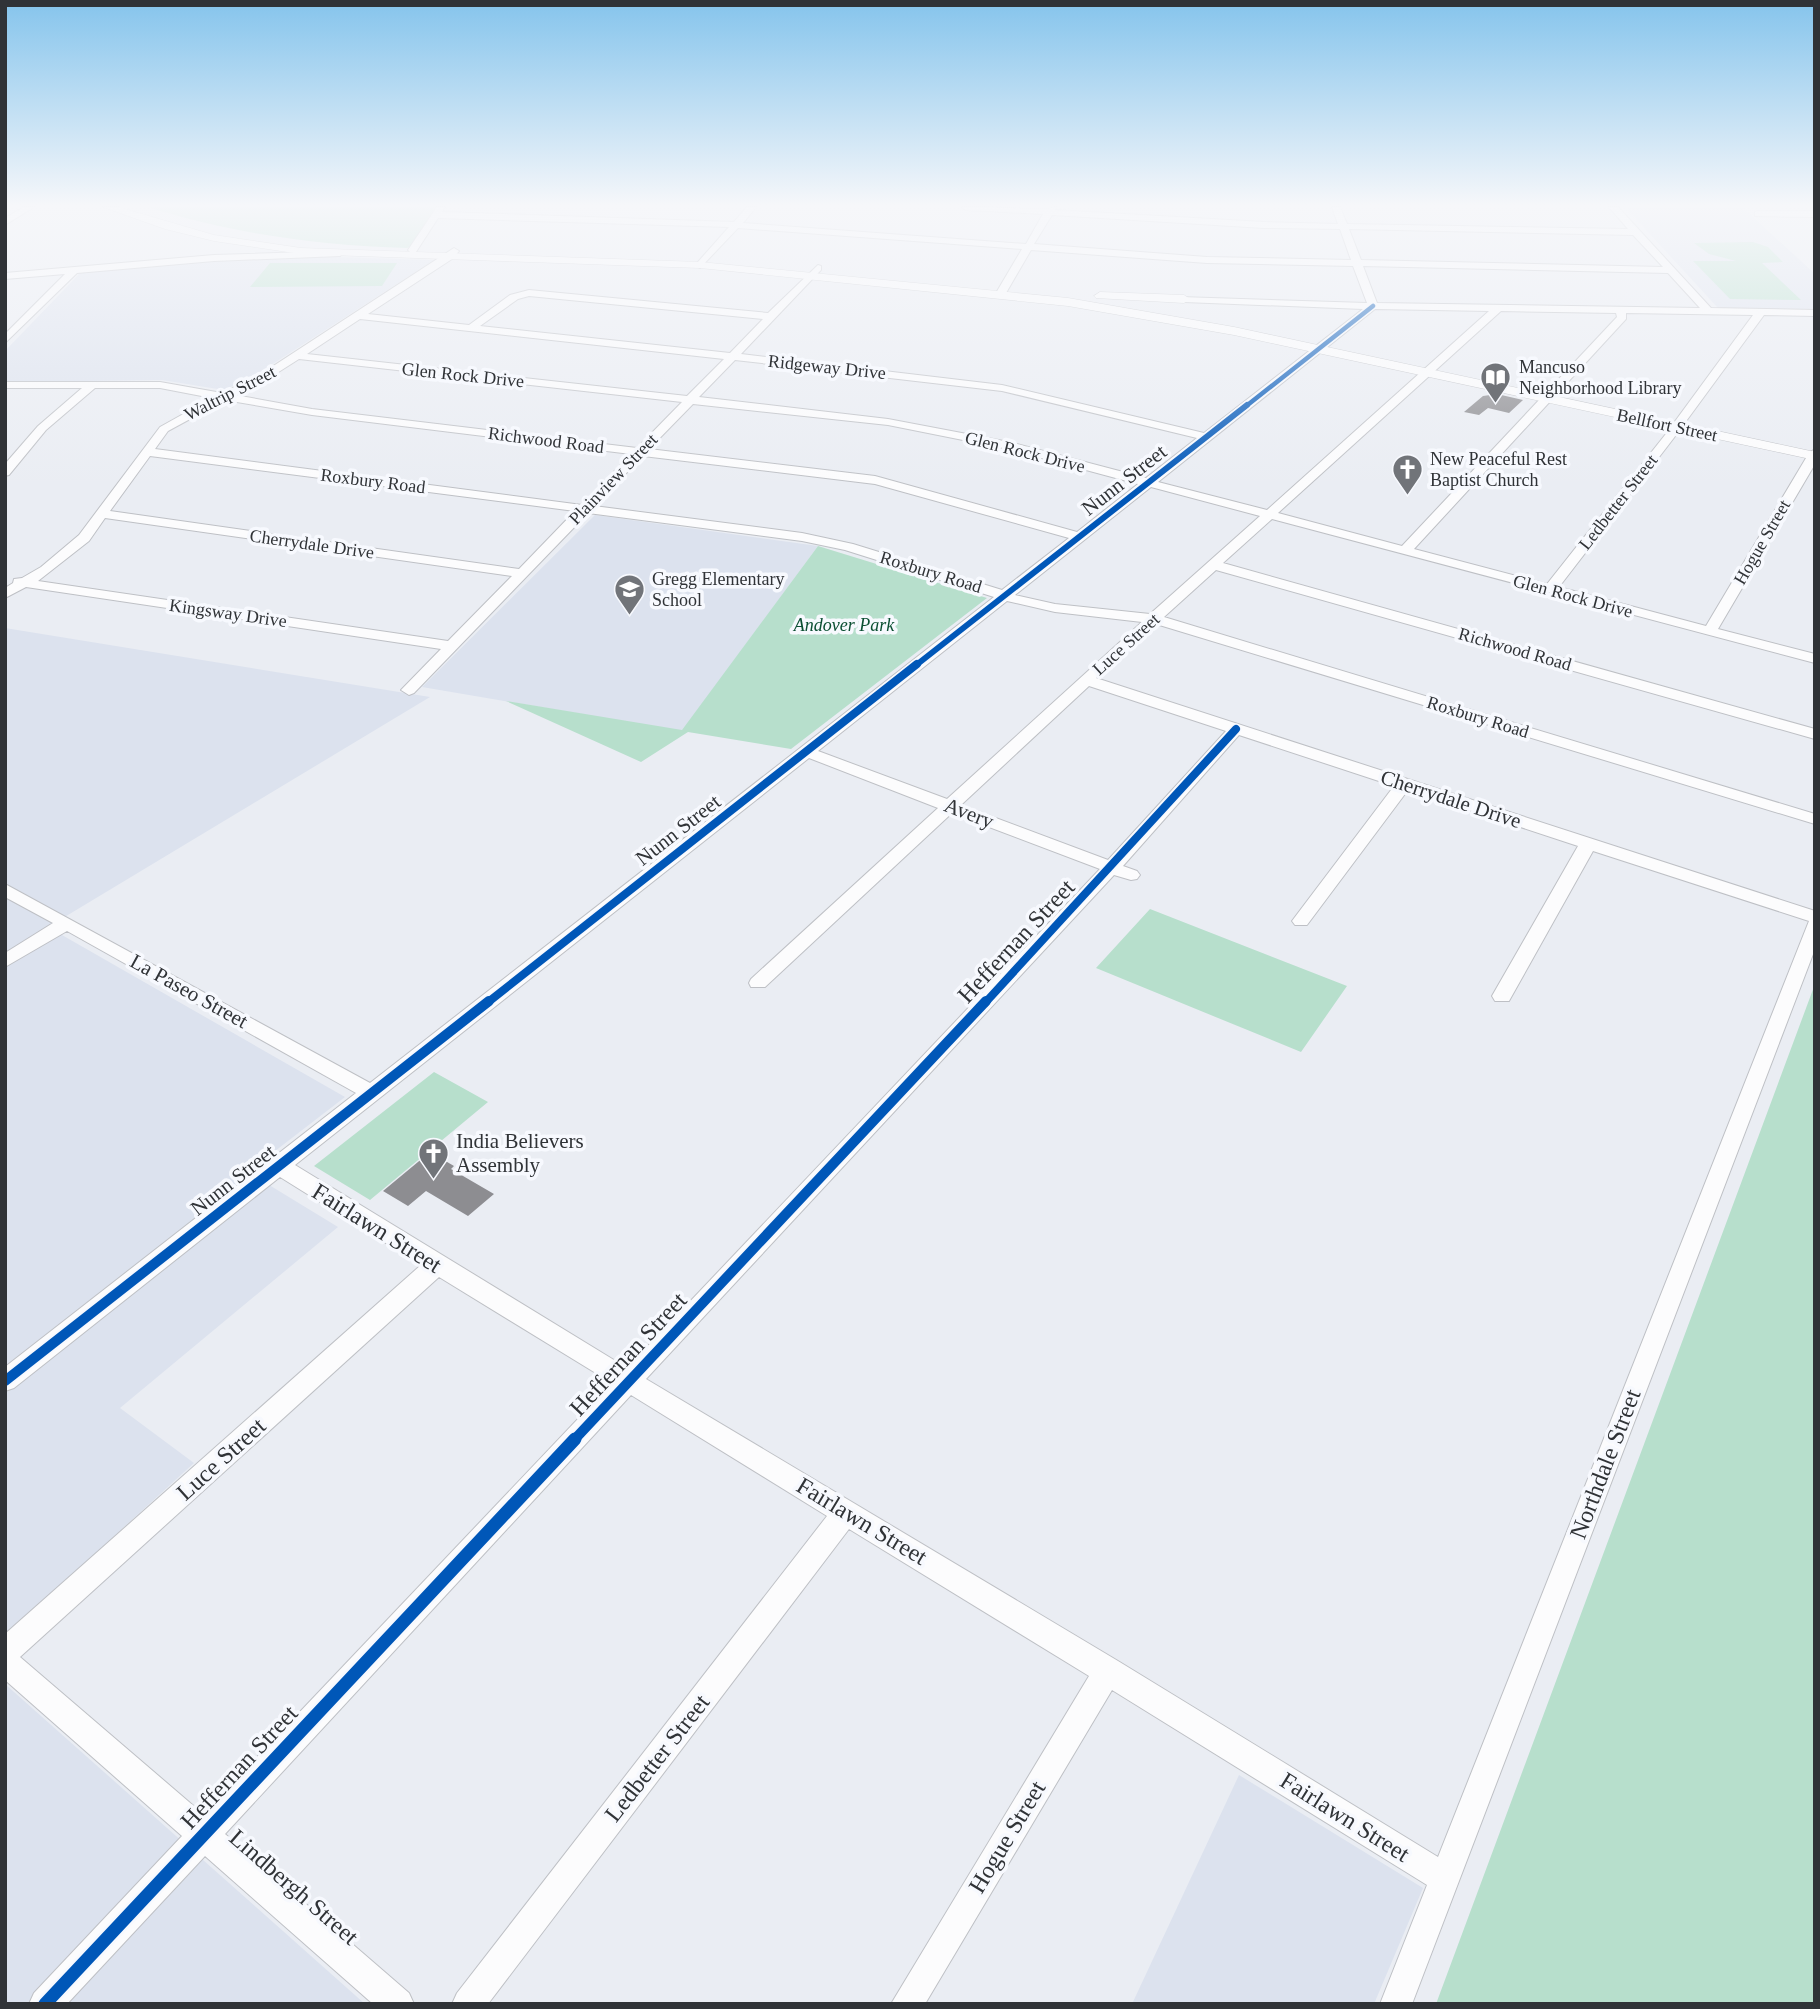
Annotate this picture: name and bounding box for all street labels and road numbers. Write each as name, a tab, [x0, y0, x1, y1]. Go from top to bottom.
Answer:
street label: Ridgeway Drive	[767, 351, 887, 383]
street label: Glen Rock Drive	[401, 359, 525, 391]
street label: Waltrip Street	[181, 361, 279, 425]
street label: Bellfort Street	[1615, 405, 1719, 445]
street label: Richwood Road	[487, 423, 605, 457]
street label: Glen Rock Drive	[963, 427, 1087, 477]
street label: Plainview Street	[565, 429, 661, 529]
street label: Nunn Street	[1077, 439, 1171, 521]
street label: Ledbetter Street	[1575, 450, 1661, 554]
street label: Roxbury Road	[319, 465, 427, 497]
street label: Hogue Street	[1730, 496, 1794, 588]
street label: Cherrydale Drive	[248, 525, 376, 563]
street label: Roxbury Road	[878, 547, 984, 597]
street label: Glen Rock Drive	[1511, 570, 1635, 622]
street label: Kingsway Drive	[168, 595, 288, 631]
street label: Luce Street	[1089, 609, 1163, 679]
street label: Richwood Road	[1456, 623, 1574, 675]
street label: Roxbury Road	[1425, 692, 1531, 742]
street label: Cherrydale Drive	[1378, 765, 1524, 833]
street label: Nunn Street	[631, 789, 725, 871]
street label: Avery	[941, 793, 998, 834]
street label: Heffernan Street	[952, 874, 1080, 1008]
street label: La Paseo Street	[126, 949, 252, 1033]
street label: Nunn Street	[186, 1139, 280, 1221]
street label: Fairlawn Street	[308, 1178, 447, 1278]
street label: Heffernan Street	[564, 1287, 692, 1421]
street label: Northdale Street	[1565, 1385, 1646, 1542]
street label: Luce Street	[171, 1412, 271, 1505]
street label: Fairlawn Street	[792, 1472, 932, 1570]
street label: Ledbetter Street	[599, 1689, 715, 1827]
street label: Heffernan Street	[175, 1700, 303, 1834]
street label: Fairlawn Street	[1276, 1767, 1415, 1867]
street label: Hogue Street	[963, 1776, 1051, 1898]
street label: Lindbergh Street	[225, 1824, 364, 1950]

